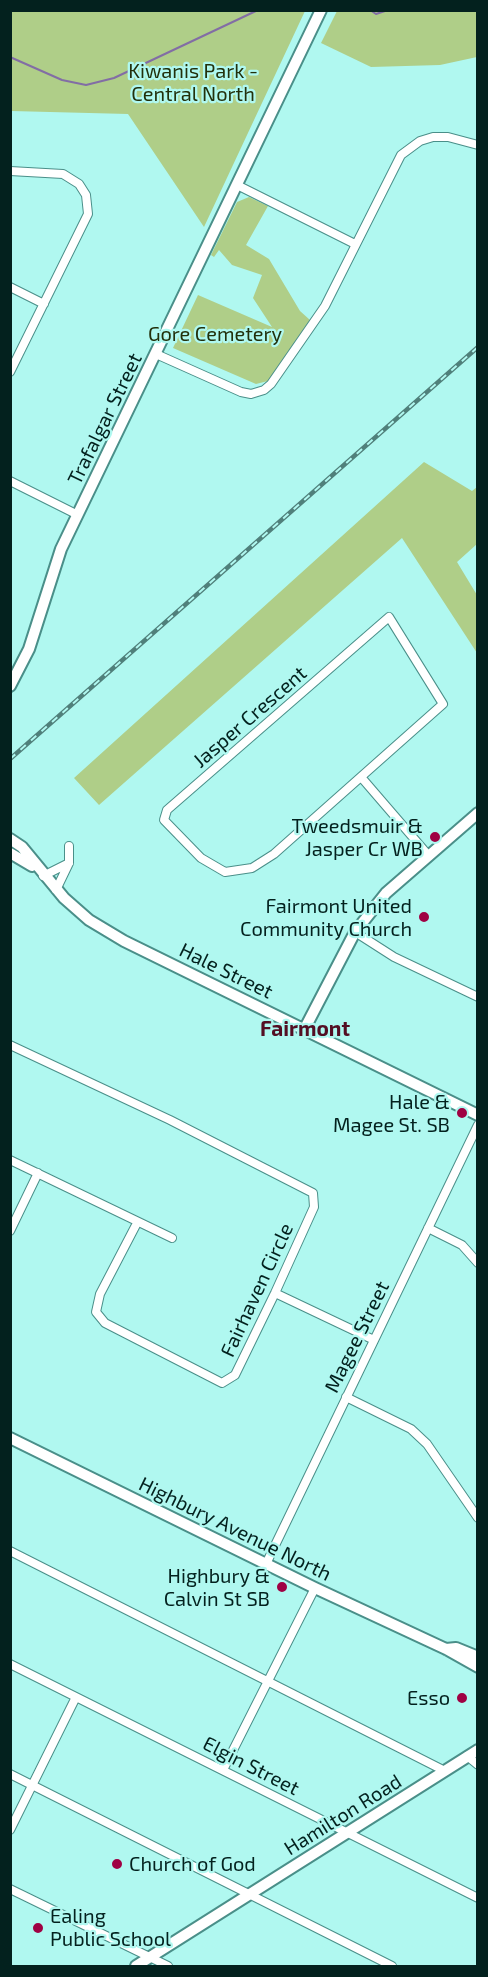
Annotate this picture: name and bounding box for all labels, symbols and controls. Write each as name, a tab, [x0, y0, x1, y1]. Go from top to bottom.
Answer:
park label: Kiwanis Park - Central North	[128, 59, 258, 106]
park label: Gore Cemetery	[148, 322, 282, 346]
street label: Trafalgar Street	[63, 349, 147, 489]
street label: Jasper Crescent	[188, 661, 312, 773]
place label: Tweedsmuir & Jasper Cr WB	[292, 814, 423, 861]
marker: Tweedsmuir & Jasper Cr WB	[428, 830, 442, 844]
place label: Fairmont United Community Church	[240, 894, 412, 941]
marker: Fairmont United Community Church	[417, 910, 431, 924]
street label: Hale Street	[175, 938, 277, 1004]
district label: Fairmont	[260, 1016, 350, 1042]
place label: Hale & Magee St. SB	[333, 1090, 450, 1137]
marker: Hale & Magee St. SB	[455, 1106, 469, 1120]
street label: Fairhaven Circle	[216, 1219, 298, 1361]
street label: Magee Street	[320, 1277, 394, 1397]
street label: Highbury Avenue North	[135, 1472, 335, 1586]
place label: Highbury & Calvin St SB	[164, 1564, 270, 1611]
marker: Highbury & Calvin St SB	[275, 1580, 289, 1594]
place label: Esso	[407, 1686, 450, 1710]
marker: Esso	[455, 1691, 469, 1705]
street label: Elgin Street	[199, 1731, 303, 1801]
street label: Hamilton Road	[280, 1769, 406, 1861]
place label: Church of God	[129, 1852, 256, 1876]
marker: Church of God	[110, 1857, 124, 1871]
place label: Ealing Public School	[50, 1904, 171, 1951]
marker: Ealing Public School	[31, 1921, 45, 1935]

